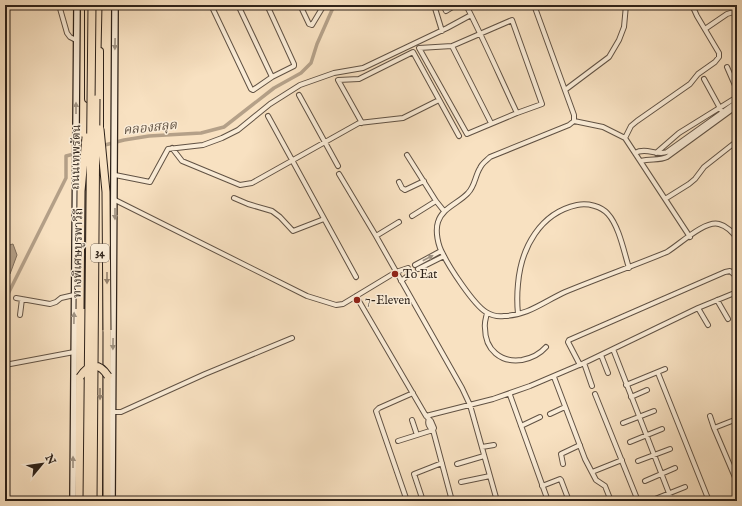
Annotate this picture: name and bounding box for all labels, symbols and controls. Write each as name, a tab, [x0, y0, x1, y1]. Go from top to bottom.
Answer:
one-way arrow	[112, 38, 118, 51]
one-way arrow	[73, 101, 79, 114]
water label: คลองสลุด	[122, 117, 179, 139]
street label: ถนนเทพรัตน	[68, 124, 84, 190]
street label: ทางพิเศษบูรพาวิถี	[70, 208, 86, 298]
one-way arrow	[112, 208, 118, 221]
road number: 34	[91, 244, 109, 262]
one-way arrow	[422, 255, 434, 261]
place label: To Eat	[403, 267, 437, 282]
marker: To Eat	[390, 269, 400, 279]
one-way arrow	[104, 272, 110, 285]
place label: 7-Eleven	[365, 293, 411, 308]
marker: 7-Eleven	[352, 295, 362, 305]
one-way arrow	[71, 311, 77, 324]
one-way arrow	[110, 338, 116, 351]
one-way arrow	[97, 388, 103, 401]
north arrow	[22, 444, 62, 484]
text: N	[41, 451, 59, 468]
one-way arrow	[70, 455, 76, 468]

